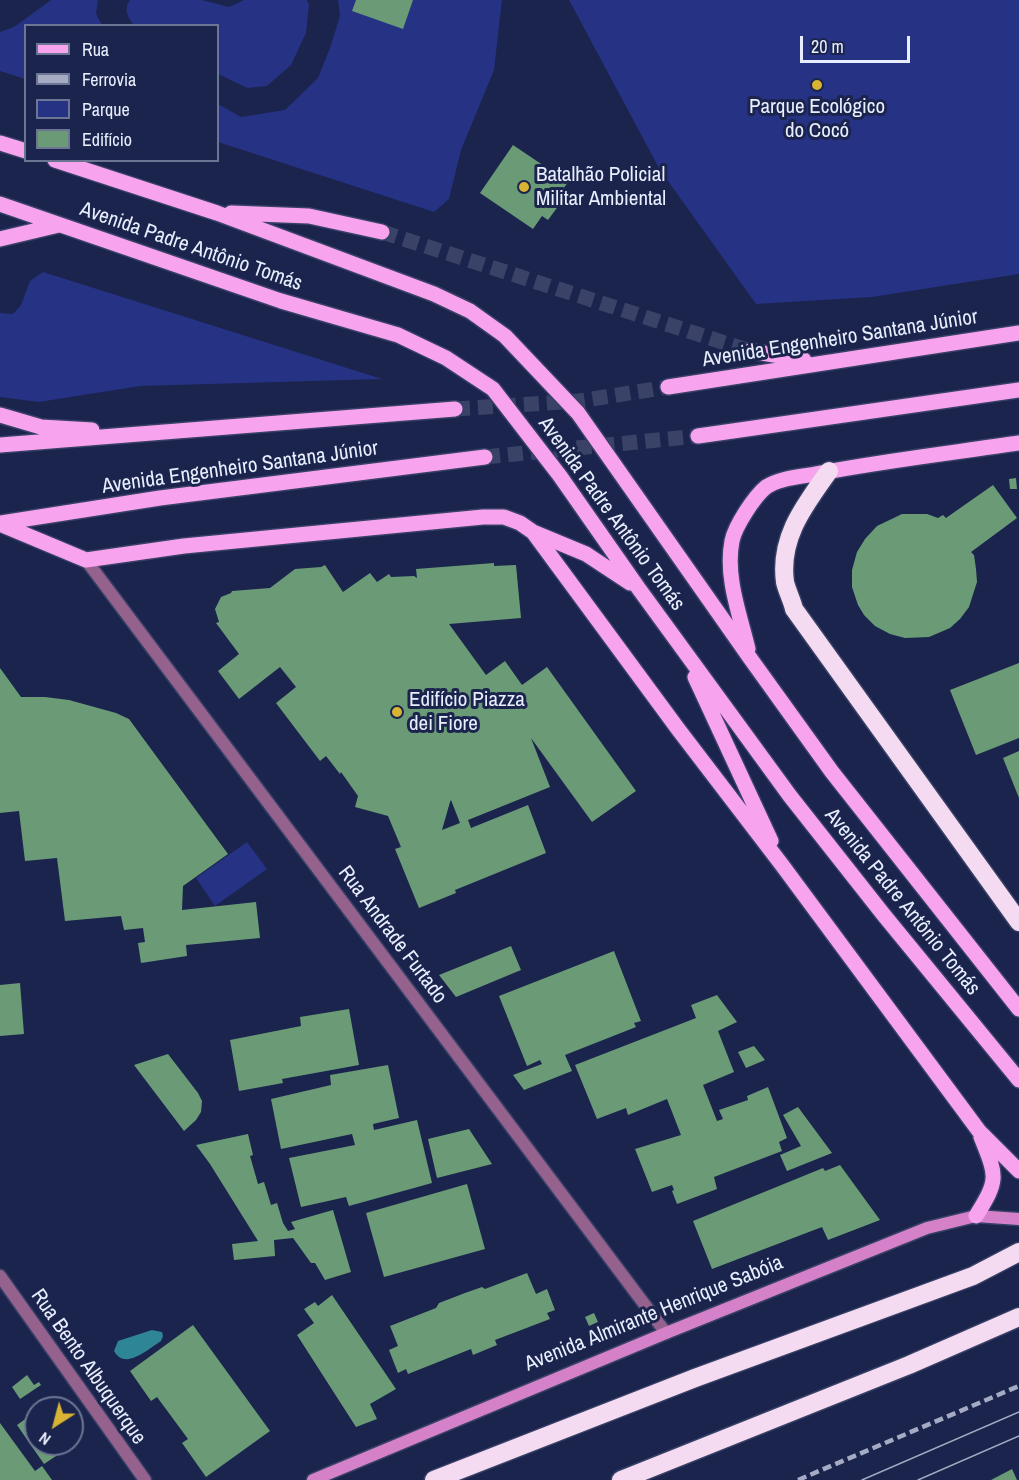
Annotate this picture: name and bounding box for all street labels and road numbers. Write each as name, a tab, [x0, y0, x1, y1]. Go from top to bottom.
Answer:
street label: Avenida Padre Antônio Tomás	[77, 197, 305, 297]
street label: Avenida Engenheiro Santana Júnior	[701, 305, 979, 373]
street label: Avenida Padre Antônio Tomás	[532, 412, 690, 616]
street label: Avenida Engenheiro Santana Júnior	[100, 436, 380, 500]
street label: Avenida Padre Antônio Tomás	[819, 803, 985, 1001]
street label: Rua Andrade Furtado	[332, 861, 452, 1009]
street label: Avenida Almirante Henrique Sabóia	[521, 1251, 787, 1377]
street label: Rua Bento Albuquerque	[25, 1284, 151, 1450]

